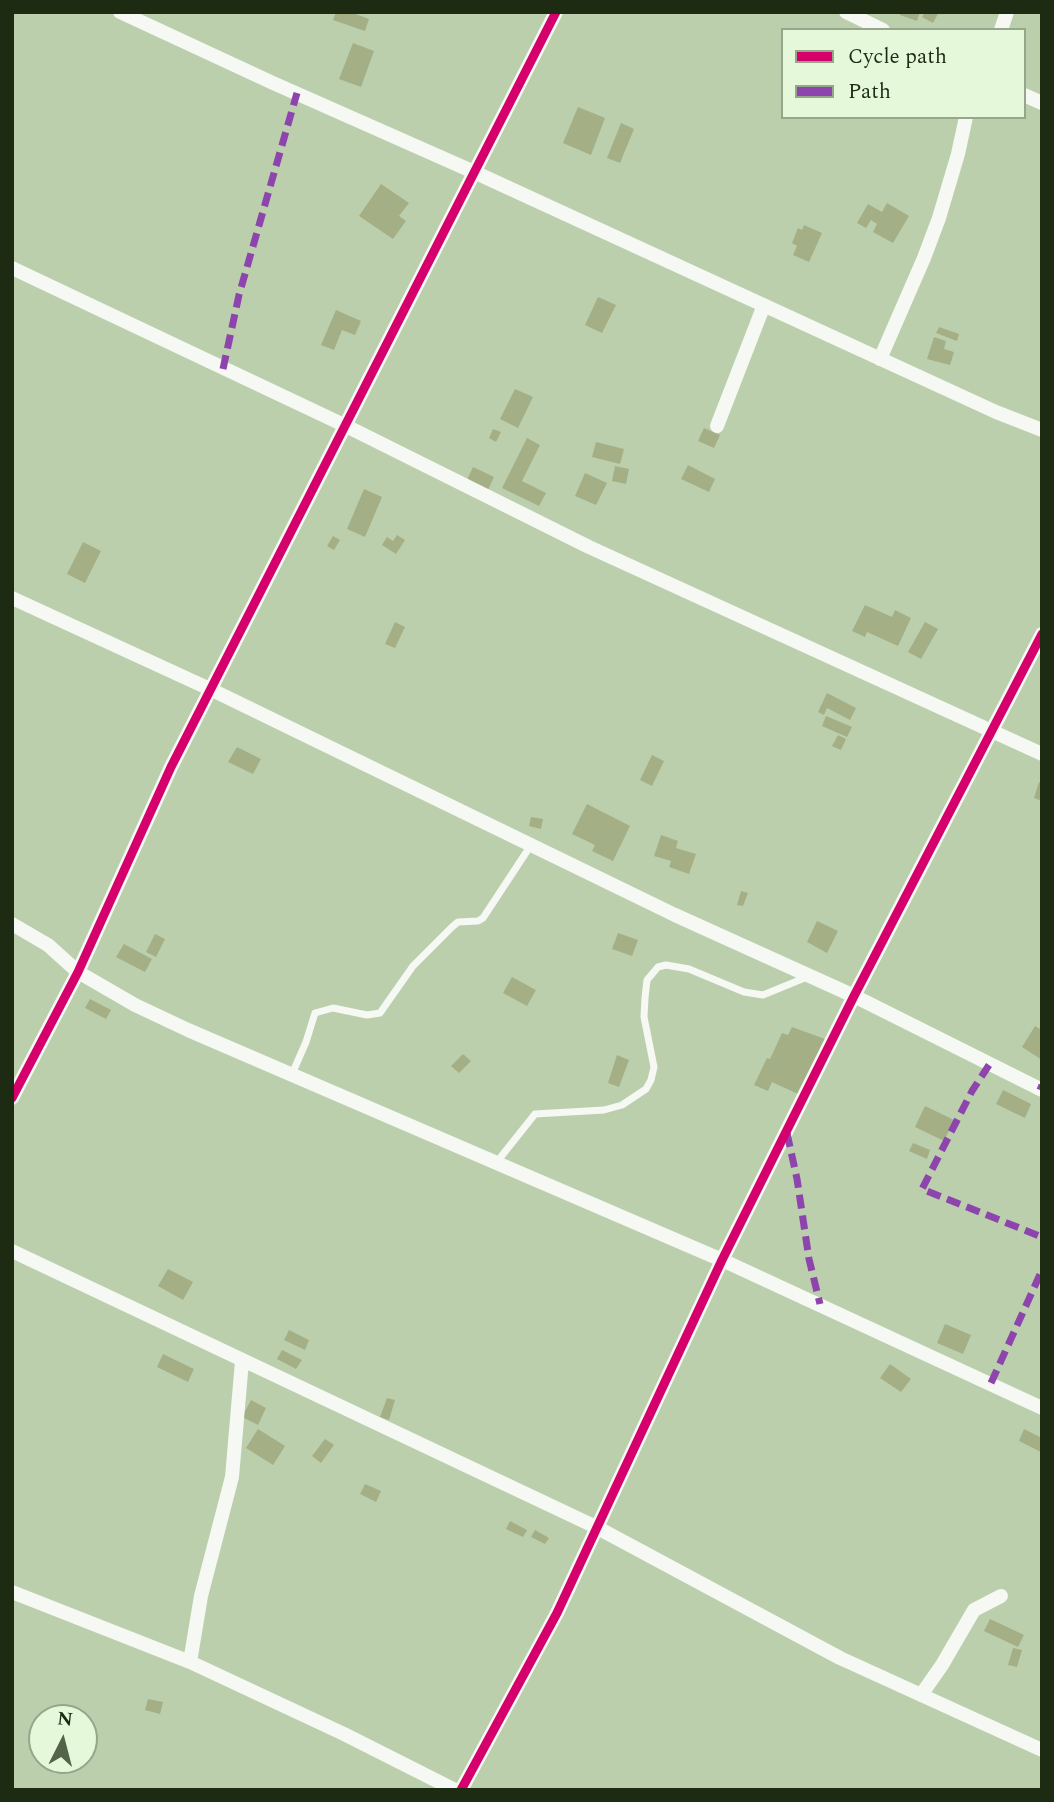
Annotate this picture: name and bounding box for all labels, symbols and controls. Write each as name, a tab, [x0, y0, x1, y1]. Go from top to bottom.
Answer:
legend	[781, 28, 1026, 119]
text: Cycle path	[848, 41, 947, 73]
text: Path	[848, 76, 891, 108]
north arrow	[28, 1704, 98, 1774]
text: N	[56, 1704, 74, 1735]

